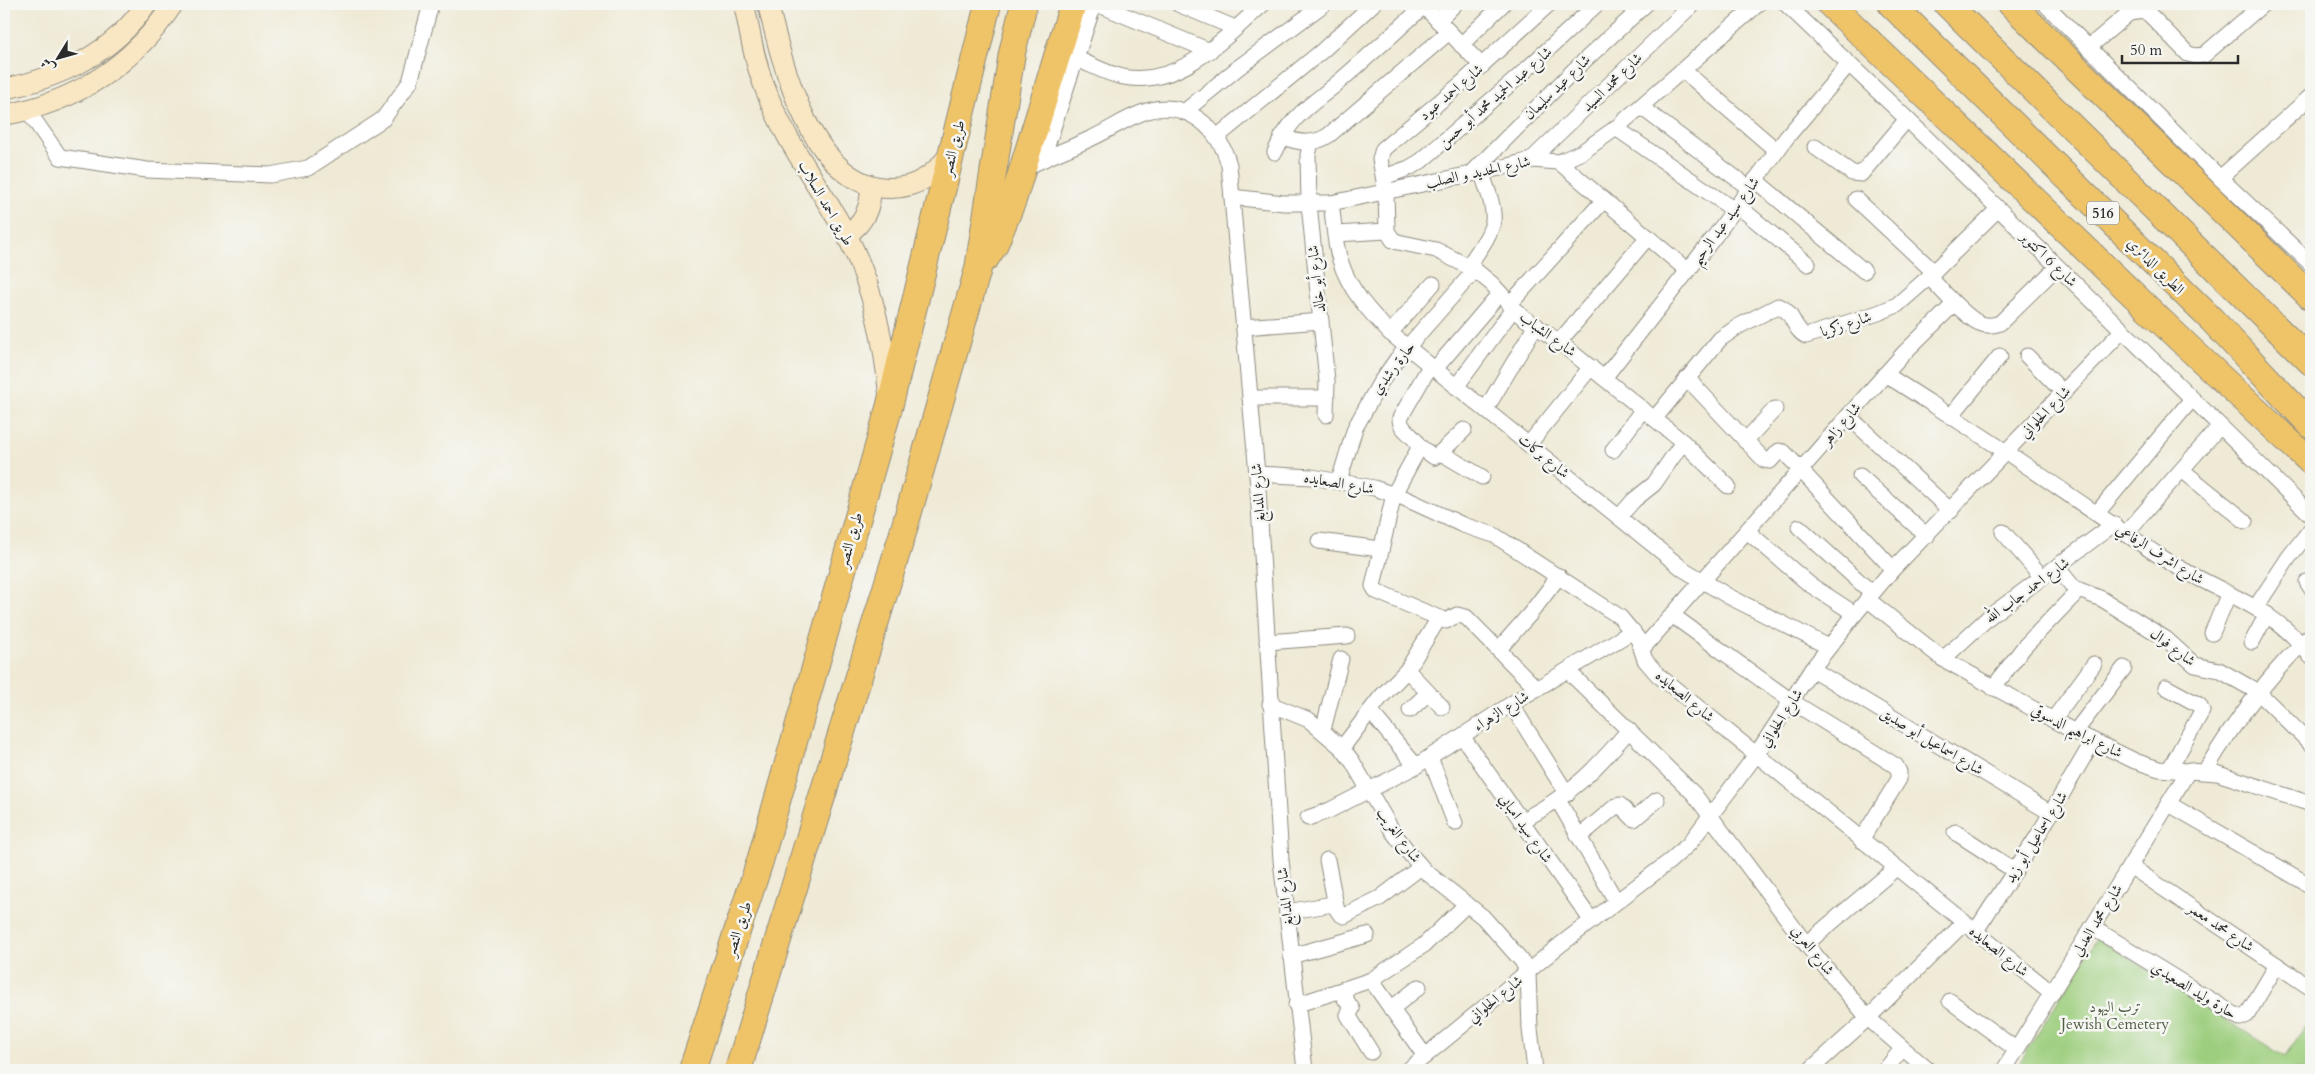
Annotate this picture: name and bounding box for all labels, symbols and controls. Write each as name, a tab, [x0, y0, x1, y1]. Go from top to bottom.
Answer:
north arrow	[32, 32, 82, 82]
scale bar	[2122, 32, 2239, 64]
text: 50 m	[2130, 40, 2162, 60]
street label: شارع عبد الحميد محمد أبو حسن	[1433, 41, 1558, 154]
street label: شارع محمد السيد	[1577, 48, 1649, 118]
street label: شارع عيد سليمان	[1519, 50, 1597, 126]
text: ش	[36, 54, 60, 77]
street label: شارع احمد عبود	[1415, 59, 1489, 127]
street label: طريق النصر	[936, 118, 970, 180]
street label: شارع الحديد و الصلب	[1424, 151, 1533, 196]
street label: طريق احمد السلاب	[793, 157, 859, 249]
street label: شارع سيد عبد الرحيم	[1686, 173, 1768, 272]
road number: 516	[2087, 202, 2119, 224]
street label: شارع 6 اكتوبر	[2013, 225, 2082, 293]
street label: الطريق الدائري	[2122, 233, 2189, 300]
street label: شارع أبو خالد	[1302, 244, 1332, 314]
street label: شارع زكريا	[1818, 306, 1875, 344]
street label: شارع الشباب	[1514, 307, 1580, 364]
street label: حارة رشدي	[1367, 338, 1421, 400]
street label: شارع الحلواني	[2015, 381, 2077, 445]
street label: شارع زاهر	[1815, 398, 1868, 453]
street label: شارع بركات	[1512, 429, 1574, 485]
street label: شارع المدابغ	[1246, 462, 1274, 523]
street label: شارع الصعايده	[1302, 467, 1376, 502]
street label: طريق النصر	[832, 510, 867, 572]
street label: شارع اشرف الرفاعي	[2111, 519, 2208, 592]
street label: شارع احمد جاب الله	[1979, 551, 2075, 630]
street label: شارع فوال	[2144, 623, 2200, 673]
street label: شارع الصعايده	[1649, 666, 1719, 729]
street label: شارع الحلواني	[1755, 685, 1810, 753]
street label: شارع الزهراء	[1469, 686, 1534, 738]
street label: شارع ابراهيم الدسوقي	[2026, 699, 2126, 767]
street label: شارع اسماعيل أبو صديق	[1875, 701, 1988, 782]
street label: شارع اسماعيل أبو زيد	[1999, 787, 2075, 888]
street label: شارع سيد امبابي	[1492, 789, 1557, 868]
street label: شارع الغريب	[1370, 803, 1426, 868]
street label: شارع المدابغ	[1272, 866, 1302, 927]
street label: شارع محمد العدلي	[2067, 880, 2130, 961]
street label: شارع محمد معمر	[2181, 896, 2258, 959]
street label: طريق النصر	[719, 899, 756, 961]
street label: شارع العربي	[1785, 921, 1839, 981]
street label: شارع الصعايده	[1963, 921, 2033, 983]
street label: حارة وليد الصعيدي	[2147, 957, 2240, 1025]
street label: شارع الحلواني	[1463, 971, 1529, 1030]
park label: ترب اليهود Jewish Cemetery	[2059, 997, 2169, 1034]

